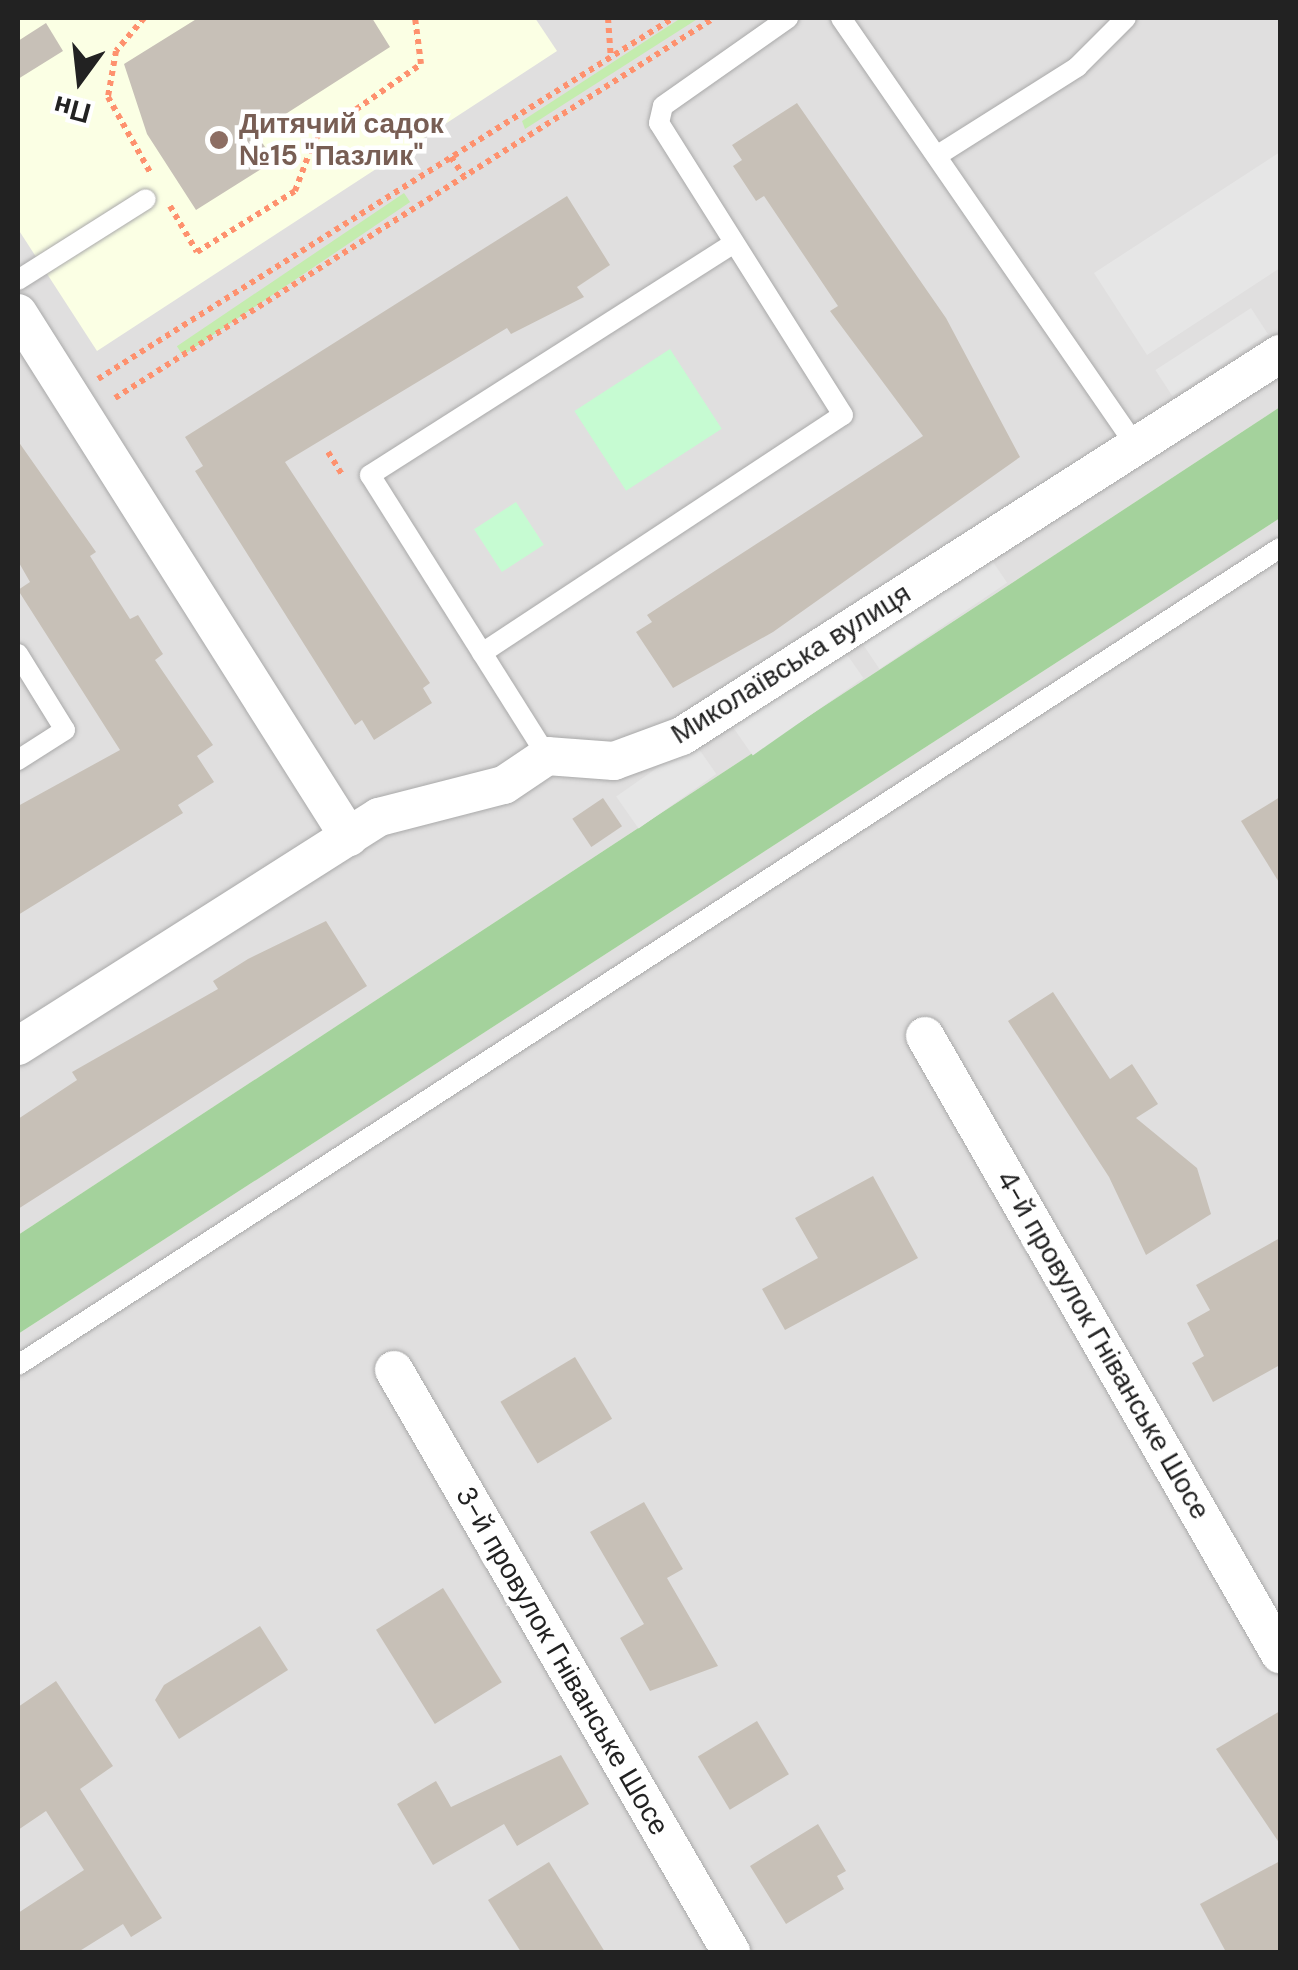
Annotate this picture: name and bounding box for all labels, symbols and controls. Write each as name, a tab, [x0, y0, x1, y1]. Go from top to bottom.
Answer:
north arrow	[30, 30, 130, 130]
text: Пн	[49, 87, 95, 132]
place label: Дитячий садок №15 "Пазлик"	[239, 107, 444, 173]
marker: Дитячий садок №15 "Пазлик"	[208, 129, 230, 151]
street label: Миколаївська вулиця	[665, 577, 917, 751]
street label: 4-й провулок Гніванське Шосе	[989, 1165, 1217, 1525]
street label: 3-й провулок Гніванське Шосе	[448, 1481, 676, 1841]

